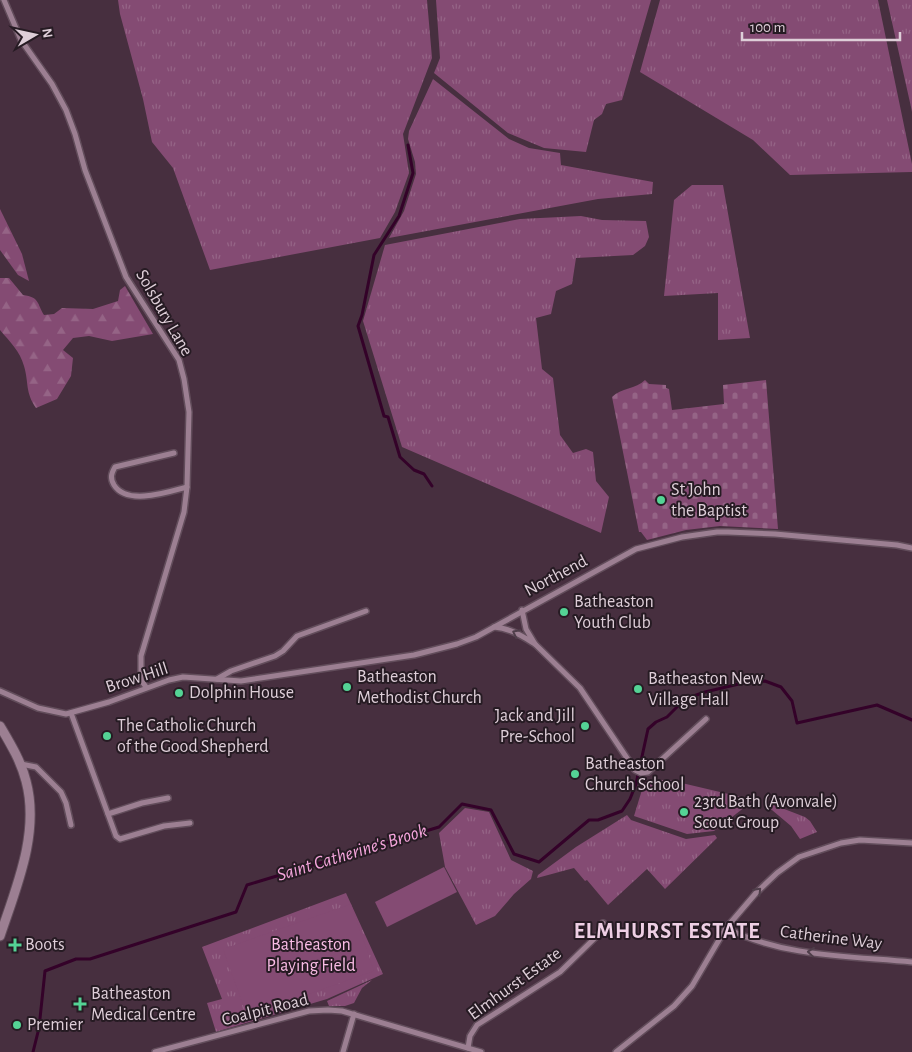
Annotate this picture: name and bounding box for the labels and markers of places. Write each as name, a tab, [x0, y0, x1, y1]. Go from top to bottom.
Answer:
place label: St John the Baptist	[671, 481, 747, 520]
marker: St John the Baptist	[655, 494, 667, 506]
place label: Batheaston Youth Club	[574, 593, 654, 632]
marker: Batheaston Youth Club	[558, 606, 570, 618]
place label: Batheaston Methodist Church	[357, 668, 482, 707]
place label: Batheaston New Village Hall	[648, 670, 763, 709]
marker: Batheaston Methodist Church	[341, 681, 353, 693]
marker: Batheaston New Village Hall	[632, 683, 644, 695]
place label: Dolphin House	[189, 684, 294, 702]
marker: Dolphin House	[173, 687, 185, 699]
place label: Jack and Jill Pre-School	[495, 707, 575, 746]
place label: The Catholic Church of the Good Shepherd	[117, 717, 269, 756]
marker: Jack and Jill Pre-School	[579, 720, 591, 732]
marker: The Catholic Church of the Good Shepherd	[101, 730, 113, 742]
place label: Batheaston Church School	[585, 755, 684, 794]
marker: Batheaston Church School	[569, 768, 581, 780]
place label: 23rd Bath (Avonvale) Scout Group	[694, 793, 838, 832]
marker: 23rd Bath (Avonvale) Scout Group	[678, 806, 690, 818]
place label: Boots	[25, 936, 65, 954]
marker: Boots	[9, 939, 21, 951]
place label: Batheaston Medical Centre	[91, 985, 196, 1024]
marker: Batheaston Medical Centre	[73, 997, 87, 1011]
place label: Premier	[27, 1016, 83, 1034]
marker: Premier	[11, 1019, 23, 1031]

